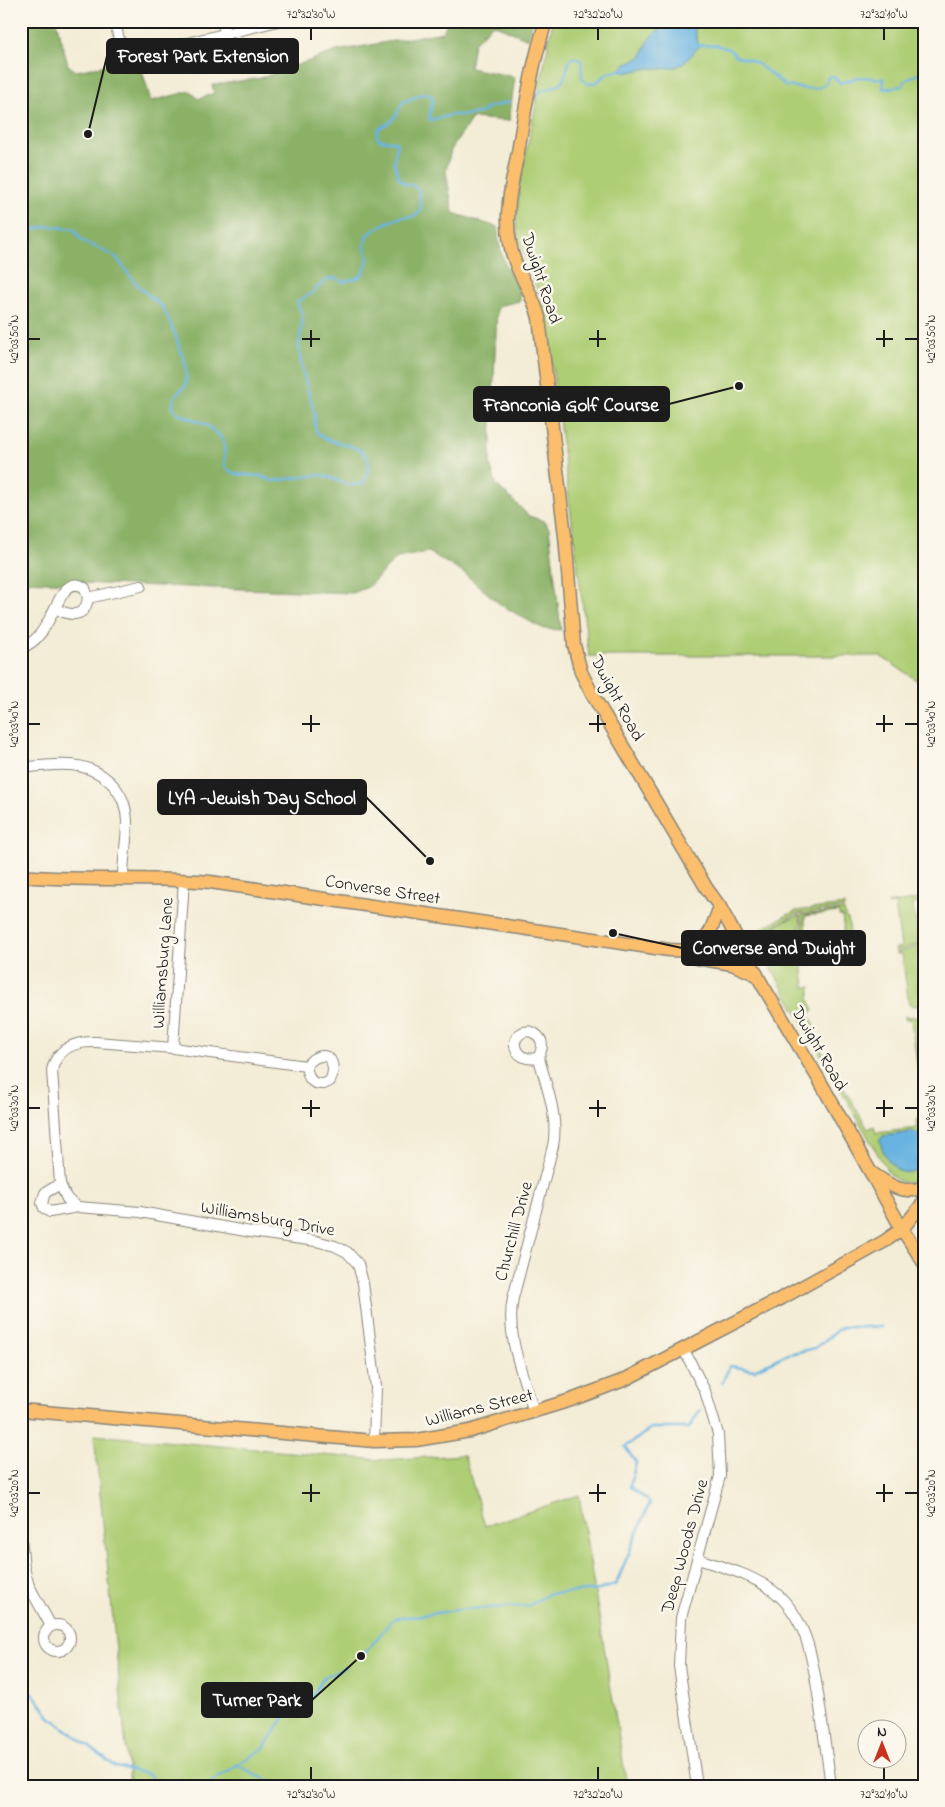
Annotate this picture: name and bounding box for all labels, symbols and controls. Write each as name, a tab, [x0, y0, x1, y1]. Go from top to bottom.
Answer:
text: 72°32'30"W	[287, 6, 335, 24]
text: 72°32'20"W	[573, 6, 623, 24]
text: 72°32'10"W	[860, 6, 908, 24]
callout: Forest Park Extension	[107, 39, 298, 73]
text: Forest Park Extension	[116, 44, 289, 71]
street label: Dwight Road	[512, 229, 567, 328]
text: 42°03'50"N	[6, 315, 24, 363]
text: 42°03'50"N	[923, 315, 941, 363]
callout: Franconia Golf Course	[474, 387, 669, 421]
text: Franconia Golf Course	[482, 393, 659, 420]
street label: Dwight Road	[581, 651, 650, 747]
text: 42°03'40"N	[6, 701, 24, 747]
text: 42°03'40"N	[923, 701, 941, 747]
callout: LYA -Jewish Day School	[158, 780, 366, 814]
text: LYA -Jewish Day School	[168, 786, 356, 815]
street label: Converse Street	[323, 869, 442, 913]
street label: Williamsburg Lane	[146, 896, 183, 1030]
callout: Converse and Dwight	[682, 931, 865, 965]
text: Converse and Dwight	[692, 936, 856, 965]
street label: Dwight Road	[782, 1001, 853, 1097]
text: 42°03'30"N	[6, 1085, 24, 1131]
text: 42°03'30"N	[923, 1085, 941, 1131]
street label: Churchill Drive	[489, 1178, 541, 1284]
street label: Williamsburg Drive	[198, 1195, 338, 1246]
street label: Williams Street	[423, 1383, 536, 1435]
text: 42°03'20"N	[6, 1469, 24, 1517]
text: 42°03'20"N	[923, 1469, 941, 1517]
street label: Deep Woods Drive	[655, 1476, 717, 1617]
callout: Turner Park	[202, 1683, 312, 1717]
text: Turner Park	[212, 1688, 302, 1715]
north arrow	[858, 1720, 908, 1770]
text: N	[877, 1722, 887, 1743]
text: 72°32'30"W	[287, 1786, 335, 1804]
text: 72°32'20"W	[573, 1786, 623, 1804]
text: 72°32'10"W	[860, 1786, 908, 1804]

